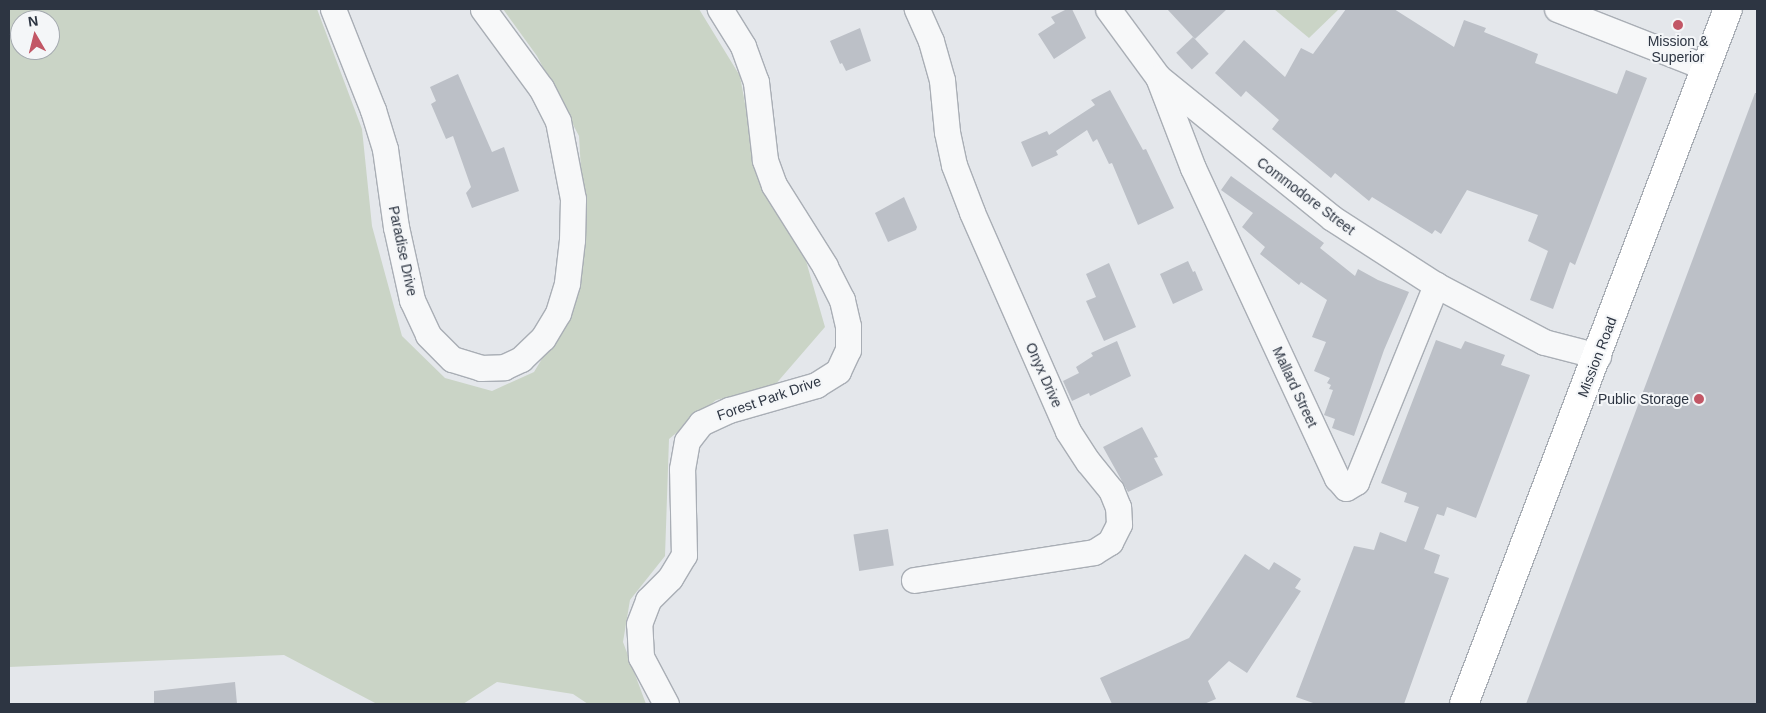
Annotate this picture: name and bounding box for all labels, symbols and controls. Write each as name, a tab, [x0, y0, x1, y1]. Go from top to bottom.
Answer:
north arrow	[10, 10, 60, 60]
text: N	[27, 13, 39, 30]
marker: Mission & Superior	[1672, 19, 1684, 31]
place label: Mission & Superior	[1648, 33, 1708, 65]
street label: Commodore Street	[1254, 154, 1358, 238]
street label: Paradise Drive	[385, 204, 421, 298]
street label: Mission Road	[1574, 314, 1620, 400]
street label: Onyx Drive	[1022, 340, 1066, 410]
street label: Mallard Street	[1269, 344, 1321, 430]
street label: Forest Park Drive	[715, 372, 823, 424]
place label: Public Storage	[1598, 391, 1689, 407]
marker: Public Storage	[1693, 393, 1705, 405]

